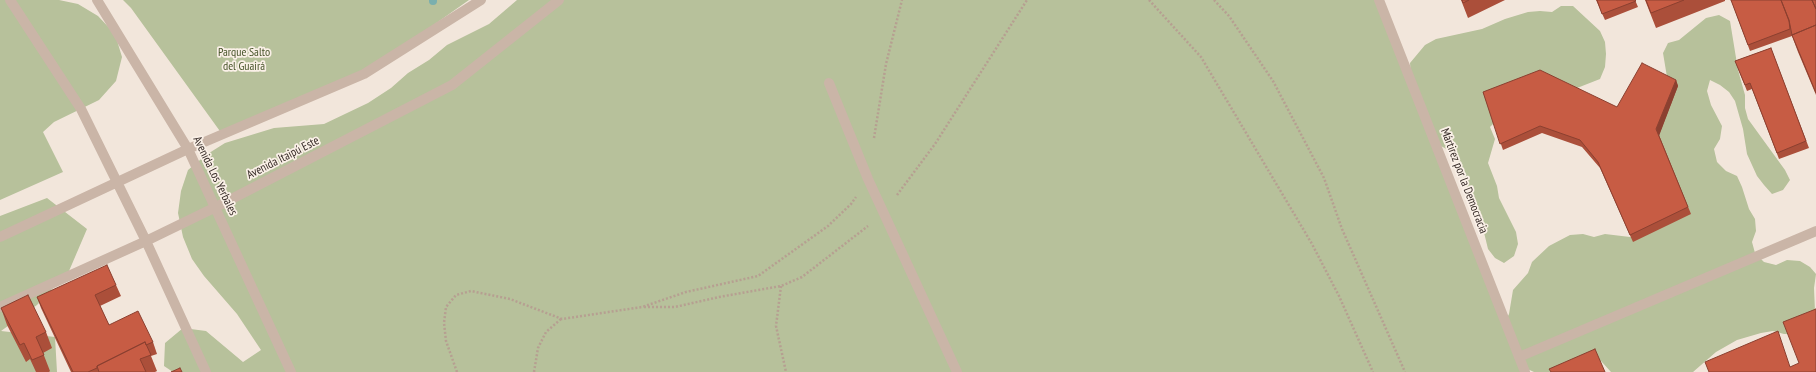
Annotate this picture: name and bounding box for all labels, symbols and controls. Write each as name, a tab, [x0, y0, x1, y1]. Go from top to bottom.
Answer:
park label: Parque Salto del Guairá	[218, 46, 270, 74]
street label: Mártirez por la Democracia	[1437, 126, 1491, 236]
street label: Avenida Los Yerbales	[190, 134, 240, 218]
street label: Avenida Itaipú Este	[244, 134, 322, 182]

